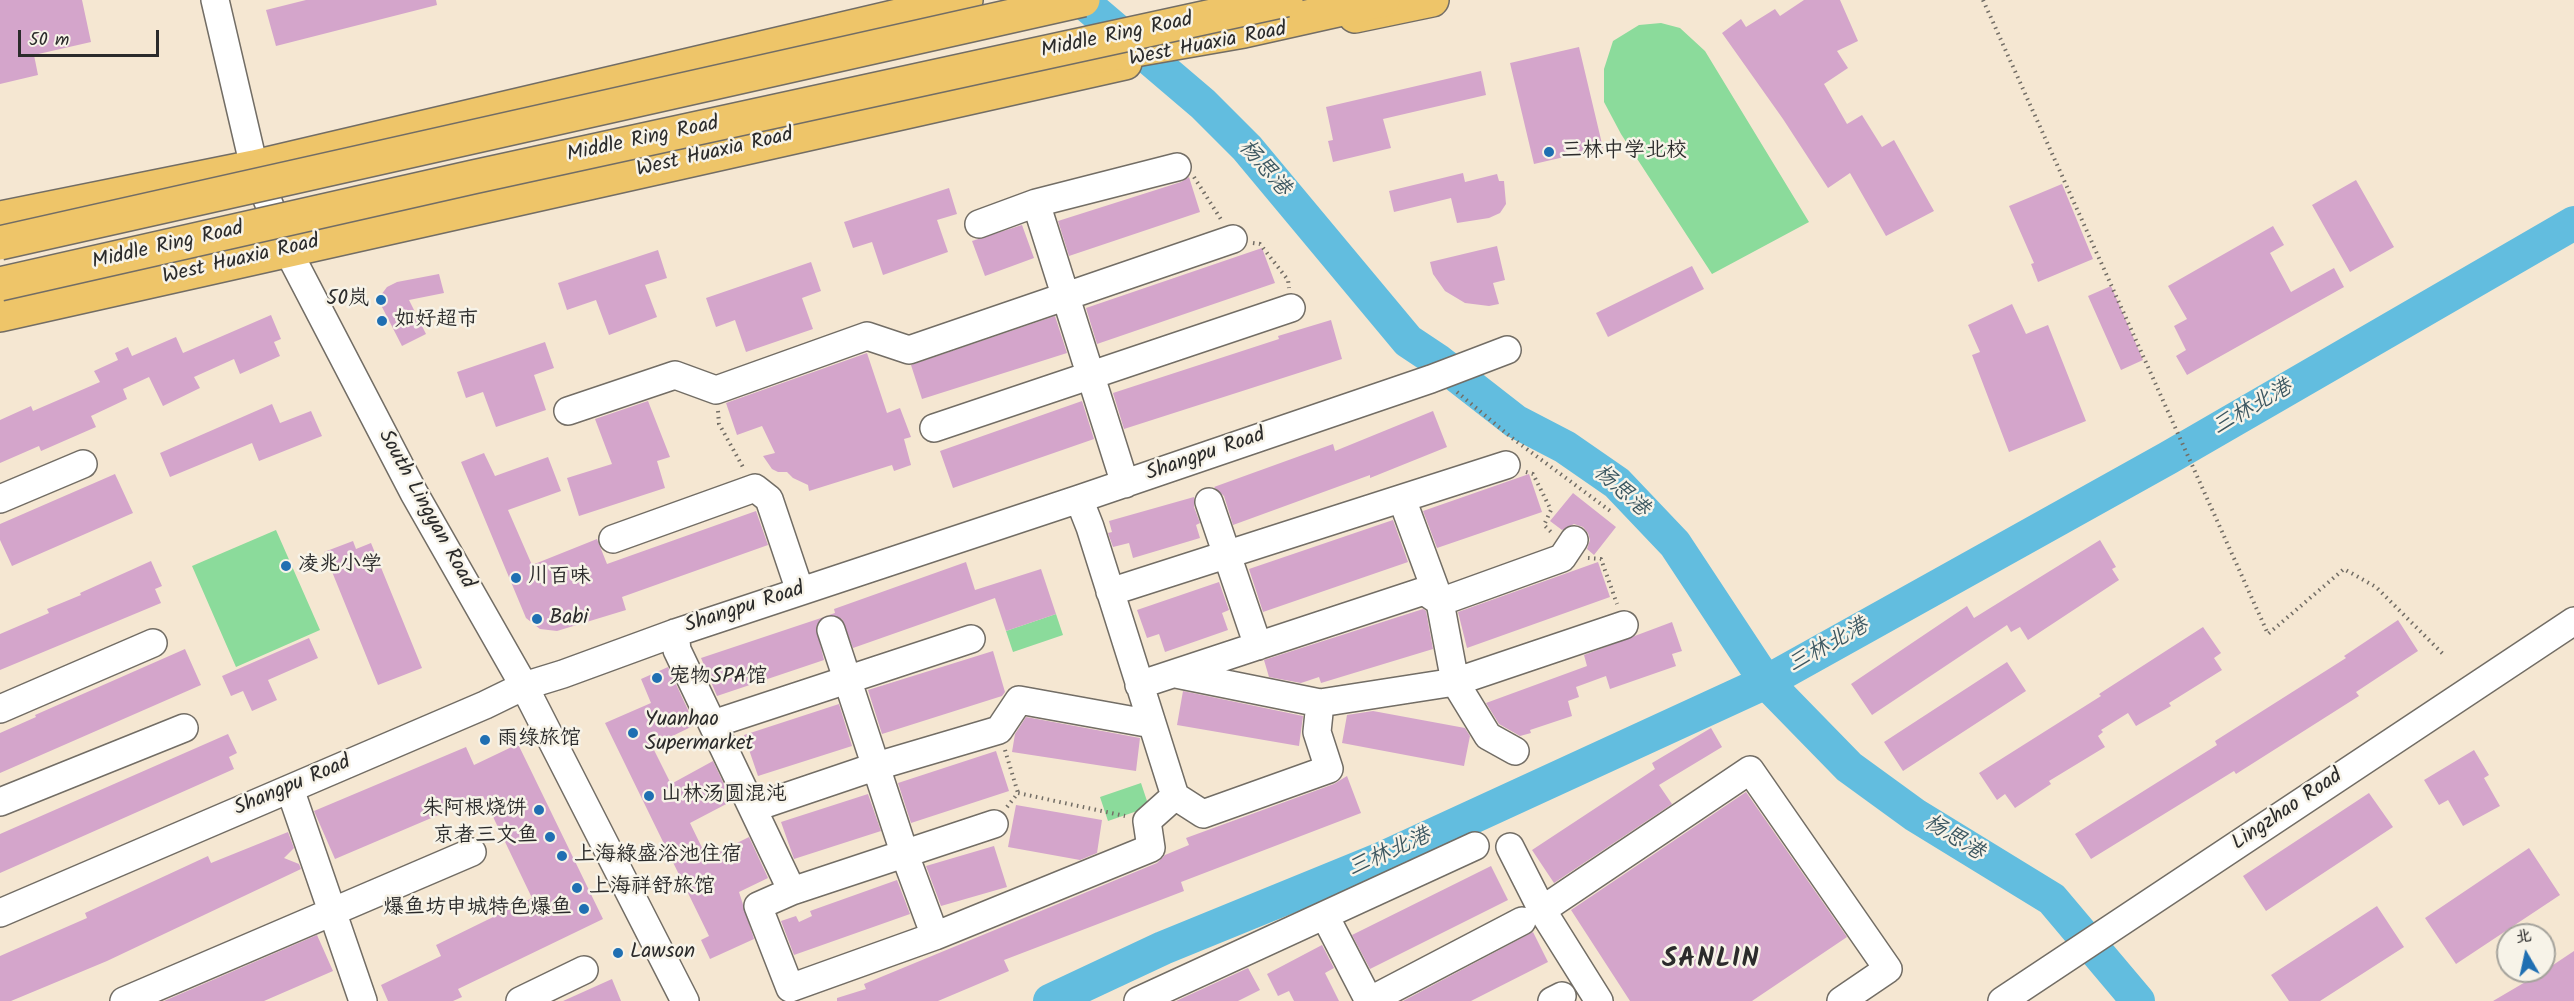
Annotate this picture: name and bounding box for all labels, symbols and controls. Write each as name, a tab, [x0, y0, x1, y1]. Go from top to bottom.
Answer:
street label: Middle Ring Road	[1039, 9, 1195, 65]
scale bar	[21, 18, 162, 56]
street label: West Huaxia Road	[1127, 18, 1289, 74]
text: 50 m	[29, 26, 69, 55]
street label: Middle Ring Road	[565, 113, 721, 169]
street label: West Huaxia Road	[634, 124, 796, 184]
water label: 杨思港	[1231, 135, 1295, 203]
place label: 三林中学北校	[1561, 139, 1687, 165]
marker: 三林中学北校	[1542, 145, 1556, 159]
street label: Middle Ring Road	[90, 217, 246, 277]
street label: West Huaxia Road	[160, 231, 322, 291]
place label: 50岚	[326, 287, 369, 313]
marker: 50岚	[374, 293, 388, 307]
place label: 如好超市	[394, 308, 478, 334]
marker: 如好超市	[375, 314, 389, 328]
water label: 三林北港	[2208, 376, 2298, 442]
street label: Shangpu Road	[1143, 424, 1269, 488]
street label: South Lingyan Road	[371, 426, 479, 594]
water label: 杨思港	[1587, 460, 1653, 524]
place label: 凌兆小学	[298, 553, 382, 579]
marker: 凌兆小学	[279, 559, 293, 573]
place label: 川百味	[528, 565, 591, 591]
marker: 川百味	[509, 571, 523, 585]
street label: Shangpu Road	[682, 578, 808, 640]
place label: Babi	[549, 606, 588, 632]
marker: Babi	[530, 612, 544, 626]
water label: 三林北港	[1784, 614, 1874, 680]
place label: 宠物SPA馆	[669, 665, 767, 691]
marker: 宠物SPA馆	[650, 671, 664, 685]
place label: Yuanhao Supermarket	[645, 708, 754, 758]
marker: Yuanhao Supermarket	[626, 726, 640, 740]
place label: 雨绿旅馆	[497, 727, 581, 753]
marker: 雨绿旅馆	[478, 733, 492, 747]
street label: Shangpu Road	[231, 751, 355, 823]
street label: Lingzhao Road	[2228, 765, 2348, 857]
place label: 山林汤圆混沌	[661, 783, 787, 809]
marker: 山林汤圆混沌	[642, 789, 656, 803]
place label: 朱阿根烧饼	[422, 797, 527, 823]
marker: 朱阿根烧饼	[532, 803, 546, 817]
water label: 杨思港	[1918, 810, 1988, 868]
place label: 京者三文鱼	[433, 824, 538, 850]
water label: 三林北港	[1344, 824, 1436, 884]
marker: 京者三文鱼	[543, 830, 557, 844]
place label: 上海緑盛浴池住宿	[574, 843, 742, 869]
marker: 上海緑盛浴池住宿	[555, 849, 569, 863]
place label: 上海祥舒旅馆	[589, 875, 715, 901]
marker: 上海祥舒旅馆	[570, 881, 584, 895]
place label: 爆鱼坊申城特色爆鱼	[383, 896, 572, 922]
marker: 爆鱼坊申城特色爆鱼	[577, 902, 591, 916]
north arrow	[2496, 923, 2556, 983]
text: 北	[2514, 923, 2533, 950]
place label: Lawson	[630, 940, 695, 966]
district label: SANLIN	[1662, 945, 1760, 977]
marker: Lawson	[611, 946, 625, 960]

